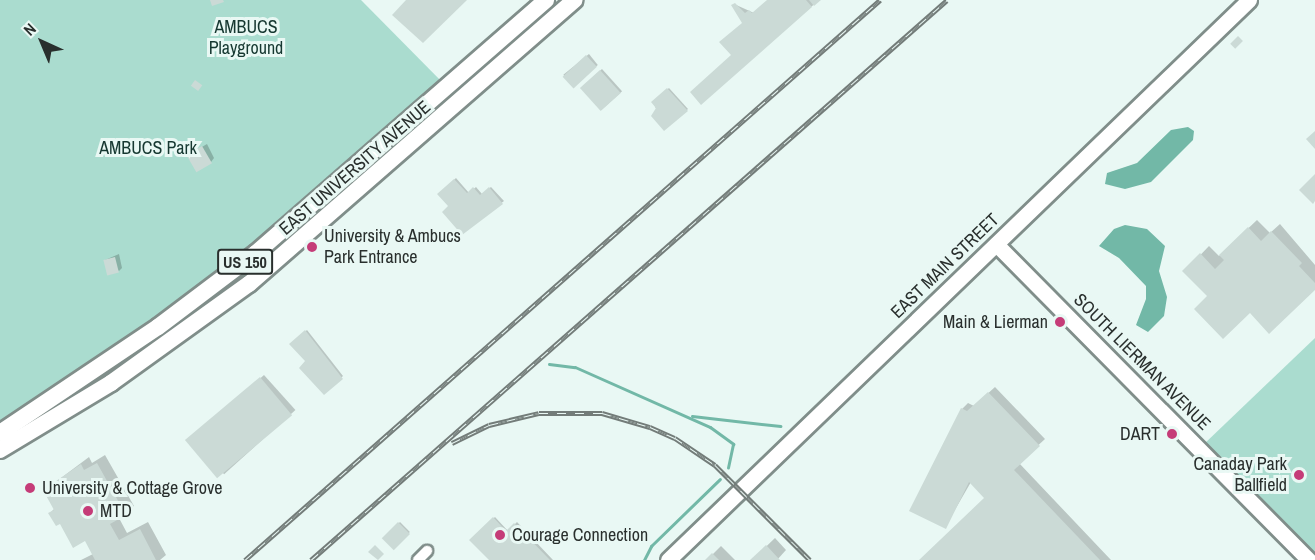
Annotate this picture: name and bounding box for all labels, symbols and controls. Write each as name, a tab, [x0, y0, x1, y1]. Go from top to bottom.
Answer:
north arrow	[12, 12, 72, 72]
park label: AMBUCS Playground	[209, 17, 283, 60]
text: N	[18, 18, 41, 40]
street label: EAST UNIVERSITY AVENUE	[274, 96, 436, 240]
park label: AMBUCS Park	[99, 137, 197, 159]
street label: EAST MAIN STREET	[886, 209, 1004, 323]
place label: University & Ambucs Park Entrance	[324, 226, 462, 268]
marker: University & Ambucs Park Entrance	[305, 240, 319, 254]
road number: US 150	[216, 249, 274, 275]
street label: SOUTH LIERMAN AVENUE	[1069, 289, 1215, 435]
place label: Main & Lierman	[943, 311, 1048, 333]
marker: Main & Lierman	[1053, 315, 1067, 329]
place label: DART	[1120, 423, 1160, 445]
marker: DART	[1165, 427, 1179, 441]
place label: Canaday Park Ballfield	[1193, 454, 1287, 496]
marker: Canaday Park Ballfield	[1292, 468, 1306, 482]
place label: University & Cottage Grove	[42, 477, 222, 499]
marker: University & Cottage Grove	[23, 481, 37, 495]
place label: MTD	[100, 500, 132, 522]
marker: MTD	[81, 504, 95, 518]
place label: Courage Connection	[512, 524, 648, 546]
marker: Courage Connection	[493, 528, 507, 542]

